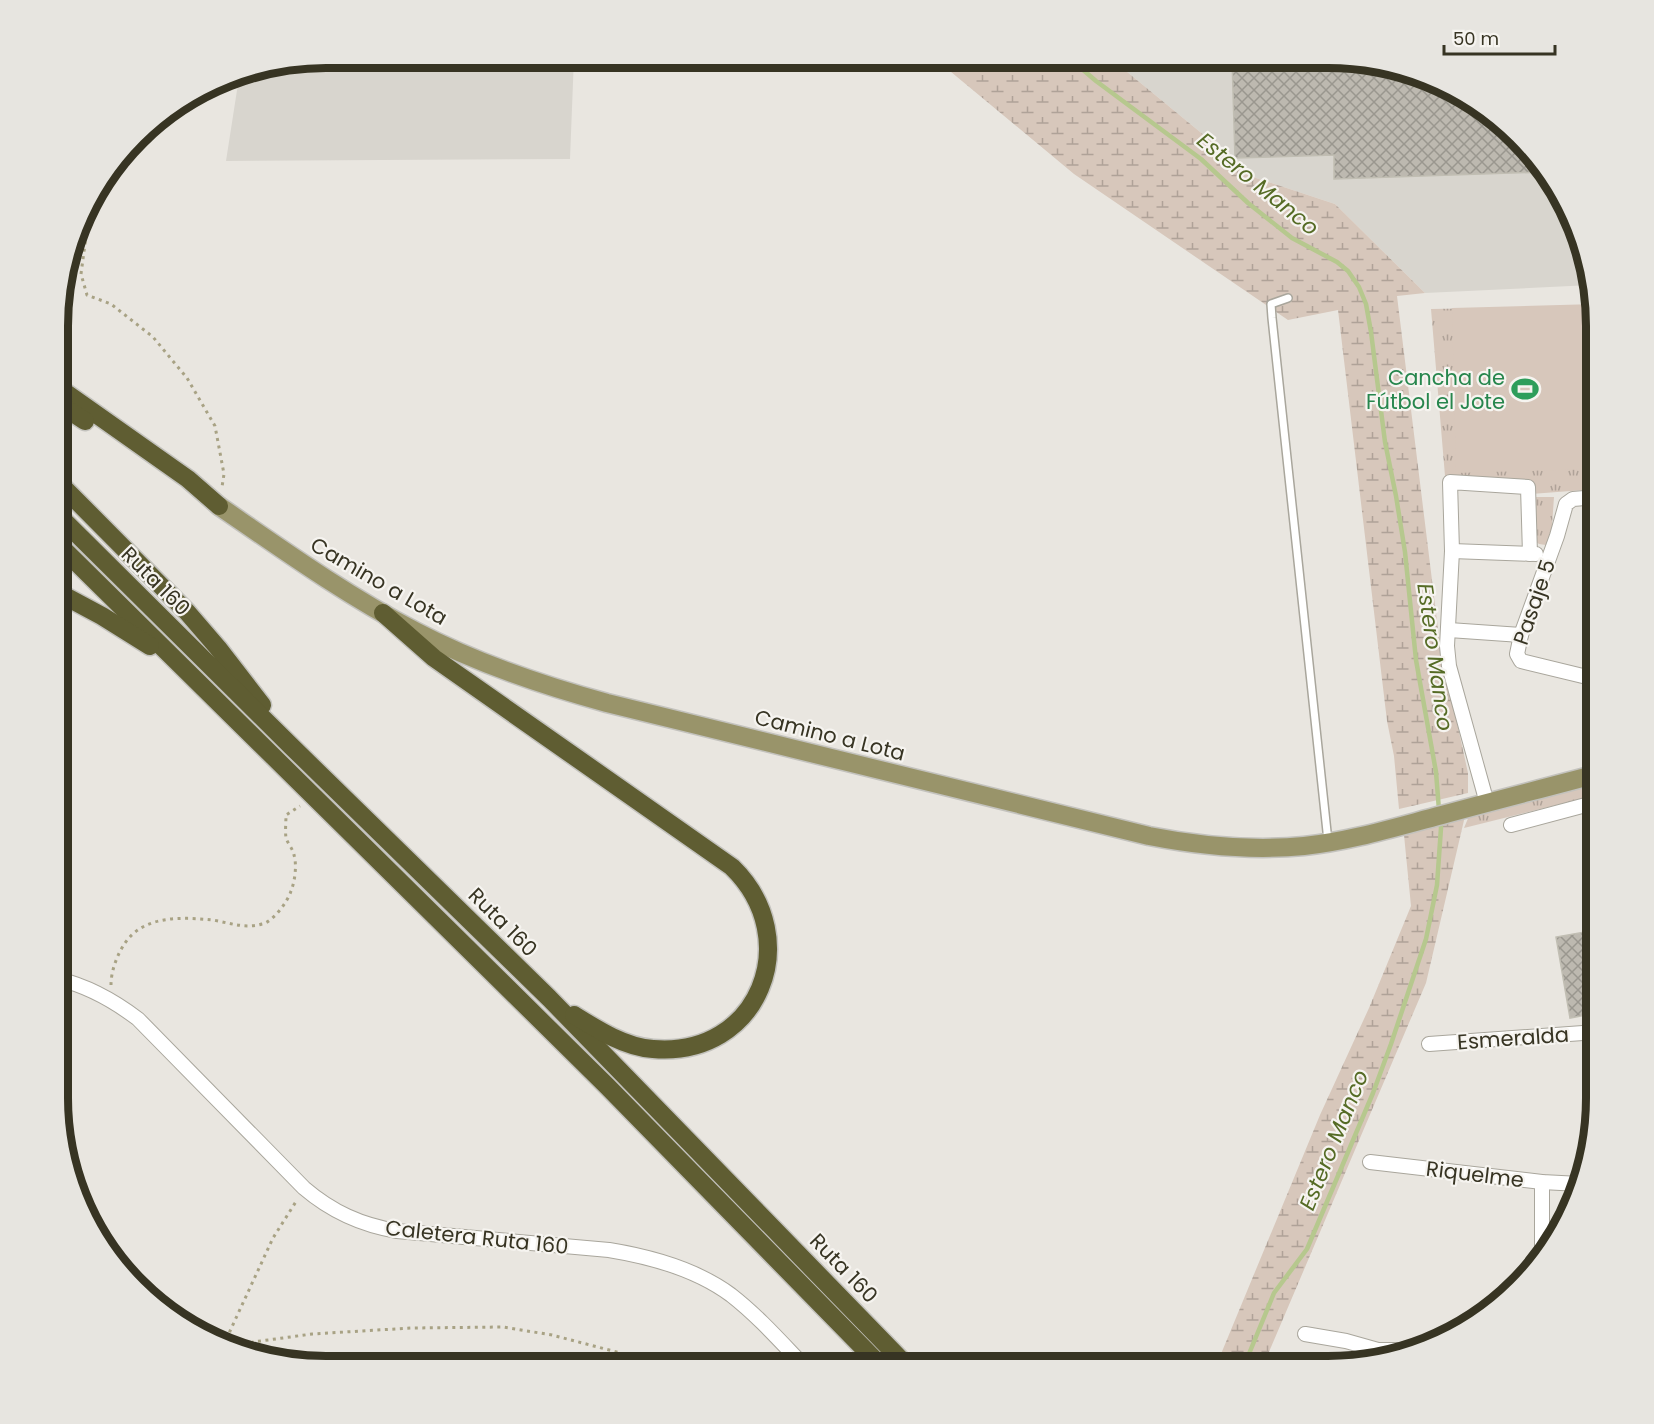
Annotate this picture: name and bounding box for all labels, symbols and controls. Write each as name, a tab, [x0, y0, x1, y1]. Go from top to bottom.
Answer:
scale bar	[1444, 18, 1555, 56]
text: 50 m	[1453, 26, 1499, 51]
water label: Estero Manco	[1191, 125, 1325, 243]
place label: Cancha de Fútbol el Jote	[1366, 363, 1505, 416]
sports icon: Cancha de Fútbol el Jote	[1510, 374, 1540, 404]
street label: Camino a Lota	[305, 530, 453, 632]
street label: Ruta 160	[115, 540, 197, 622]
street label: Pasaje 5	[1506, 555, 1562, 649]
water label: Estero Manco	[1409, 581, 1461, 733]
street label: Camino a Lota	[752, 702, 908, 768]
street label: Ruta 160	[462, 881, 544, 963]
street label: Esmeralda	[1456, 1020, 1570, 1056]
water label: Estero Manco	[1292, 1065, 1376, 1215]
street label: Riquelme	[1424, 1154, 1526, 1194]
street label: Caletera Ruta 160	[384, 1213, 570, 1261]
street label: Ruta 160	[803, 1227, 885, 1309]

